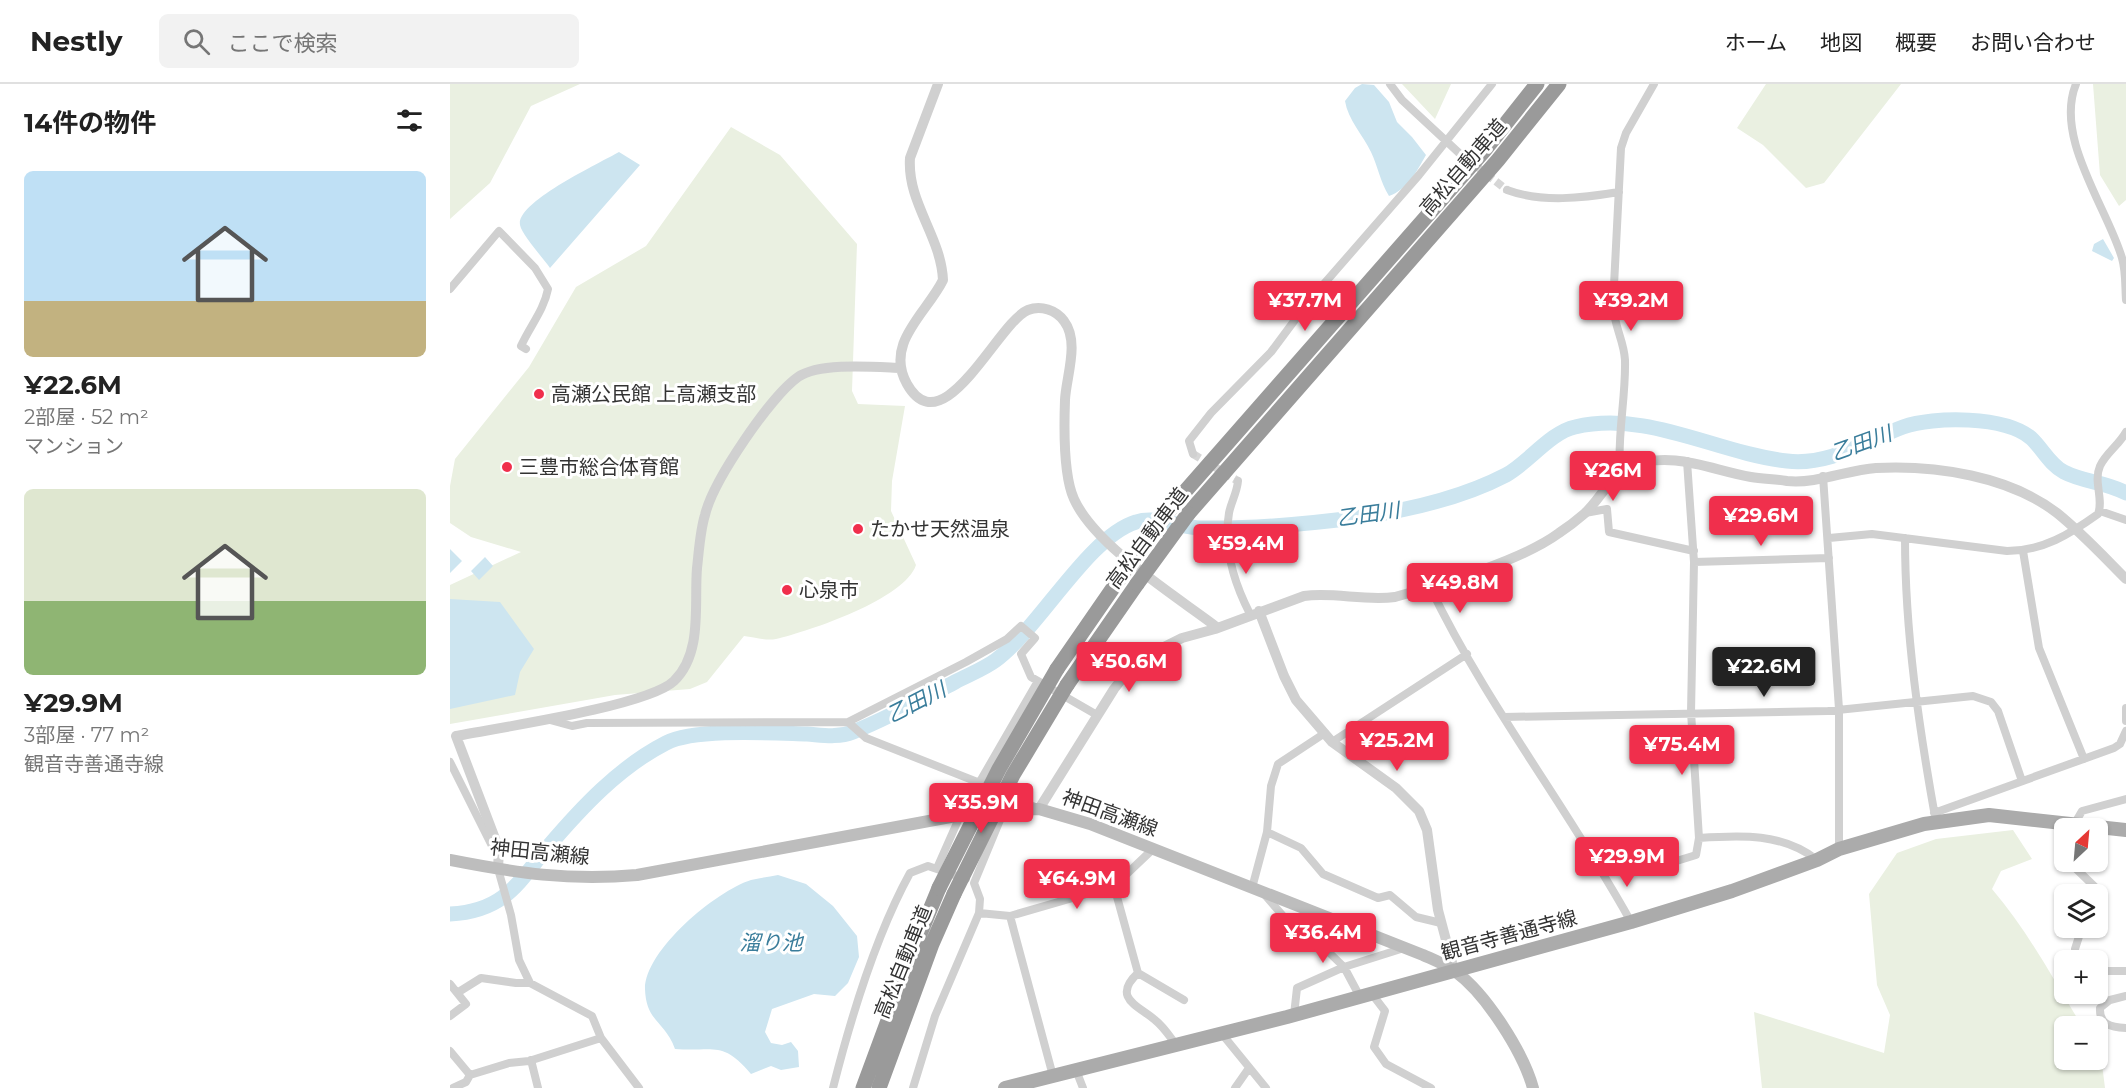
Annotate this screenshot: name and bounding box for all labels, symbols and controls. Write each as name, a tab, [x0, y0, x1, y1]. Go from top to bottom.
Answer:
search box	[159, 14, 579, 68]
text: Nestly	[30, 24, 123, 58]
icon: search	[180, 25, 213, 58]
text: ここで検索	[228, 30, 338, 57]
text: ホーム	[1725, 30, 1787, 55]
text: 地図	[1820, 30, 1862, 55]
text: 概要	[1895, 30, 1937, 55]
text: お問い合わせ	[1970, 30, 2096, 55]
icon: filters	[393, 104, 426, 137]
text: 14件の物件	[24, 107, 156, 139]
street label: 高松自動車道	[1415, 114, 1511, 220]
icon: home	[171, 210, 279, 318]
pin: ¥37.7M	[1256, 281, 1354, 332]
pin: ¥39.2M	[1582, 281, 1680, 332]
text: ¥37.7M	[1268, 288, 1342, 312]
text: ¥39.2M	[1593, 288, 1669, 312]
text: ¥22.6M	[24, 369, 122, 401]
place label: 高瀬公民館 上高瀬支部	[551, 382, 756, 406]
marker: 高瀬公民館 上高瀬支部	[532, 387, 546, 401]
text: 2部屋 · 52 m²	[24, 405, 149, 429]
water label: 乙田川	[1827, 420, 1897, 466]
text: マンション	[24, 434, 124, 458]
pin: ¥26M	[1577, 451, 1649, 502]
place label: 三豊市総合体育館	[519, 455, 679, 479]
text: ¥26M	[1584, 458, 1642, 482]
marker: 三豊市総合体育館	[500, 460, 514, 474]
street label: 高松自動車道	[1101, 483, 1193, 593]
pin: ¥29.6M	[1712, 496, 1810, 547]
water label: 乙田川	[1335, 497, 1403, 531]
text: ¥29.6M	[1723, 503, 1799, 527]
place label: たかせ天然温泉	[870, 517, 1010, 541]
marker: たかせ天然温泉	[851, 522, 865, 536]
pin: ¥59.4M	[1197, 524, 1295, 575]
icon: home	[171, 528, 279, 636]
text: ¥59.4M	[1207, 531, 1285, 555]
pin: ¥49.8M	[1411, 563, 1509, 614]
text: ¥49.8M	[1421, 570, 1499, 594]
place label: 心泉市	[799, 578, 859, 602]
marker: 心泉市	[780, 583, 794, 597]
pin: ¥50.6M	[1080, 642, 1178, 693]
pin: ¥22.6M	[1715, 647, 1813, 698]
text: ¥50.6M	[1091, 649, 1167, 673]
text: ¥22.6M	[1726, 654, 1802, 678]
water label: 乙田川	[882, 676, 952, 727]
text: ¥29.9M	[24, 687, 123, 719]
pin: ¥25.2M	[1348, 721, 1446, 772]
text: 3部屋 · 77 m²	[24, 723, 149, 747]
pin: ¥75.4M	[1633, 725, 1731, 776]
text: ¥25.2M	[1360, 728, 1434, 752]
text: ¥75.4M	[1643, 732, 1721, 756]
text: 観音寺善通寺線	[24, 752, 164, 776]
pin: ¥35.9M	[932, 783, 1030, 834]
street label: 神田高瀬線	[1059, 785, 1161, 841]
text: ¥35.9M	[943, 790, 1019, 814]
north arrow	[2054, 818, 2108, 872]
map controls	[2054, 818, 2108, 1070]
street label: 神田高瀬線	[489, 835, 591, 869]
pin: ¥29.9M	[1578, 837, 1676, 888]
text: ¥29.9M	[1589, 844, 1665, 868]
pin: ¥64.9M	[1028, 859, 1126, 910]
text: ¥64.9M	[1038, 866, 1116, 890]
button: layers	[2054, 884, 2108, 938]
street label: 高松自動車道	[869, 902, 937, 1022]
street label: 観音寺善通寺線	[1438, 905, 1580, 965]
pin: ¥36.4M	[1274, 913, 1372, 964]
text: ¥36.4M	[1284, 920, 1362, 944]
water label: 溜り池	[740, 930, 804, 955]
button: +	[2054, 950, 2108, 1004]
button: −	[2054, 1016, 2108, 1070]

